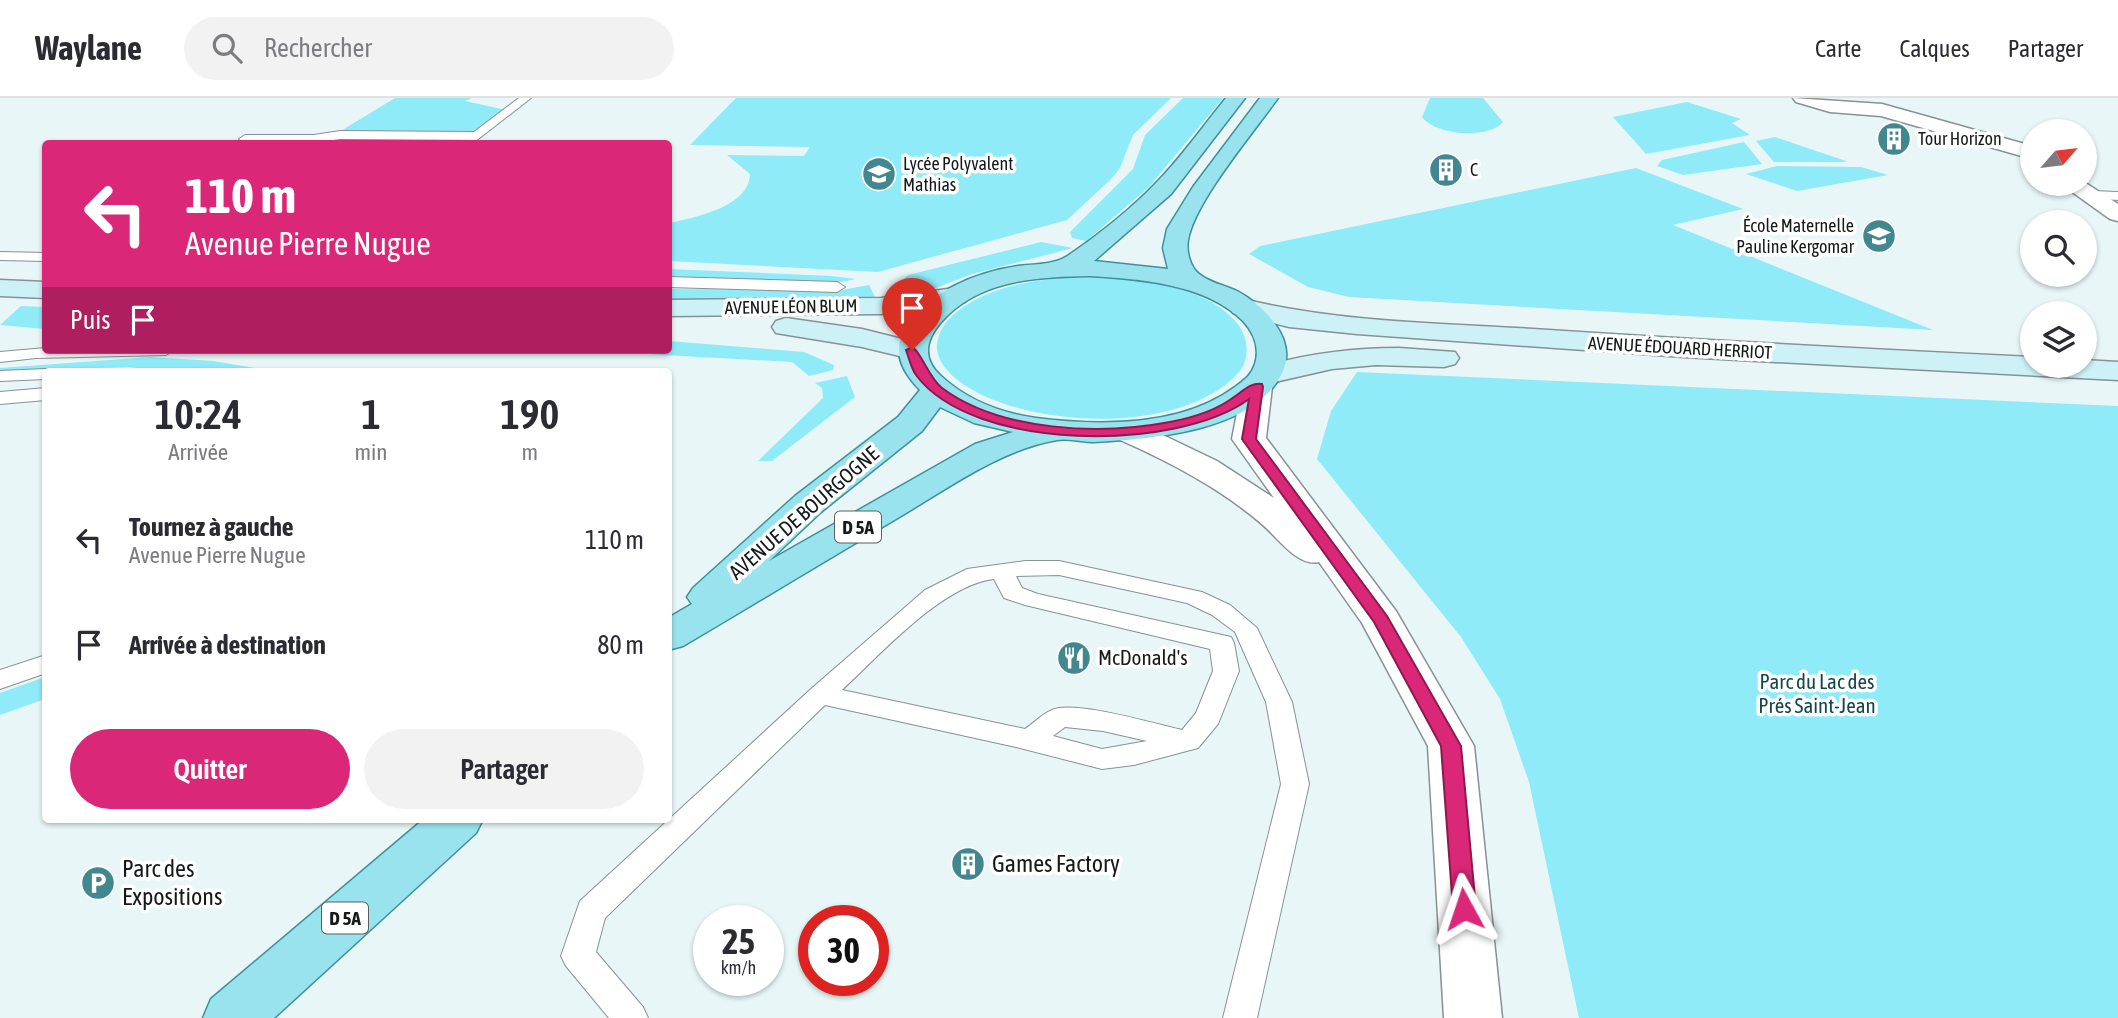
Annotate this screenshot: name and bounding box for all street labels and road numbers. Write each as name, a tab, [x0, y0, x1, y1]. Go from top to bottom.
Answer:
street label: AVENUE LÉON BLUM	[724, 295, 858, 318]
street label: AVENUE ÉDOUARD HERRIOT	[1587, 332, 1773, 363]
street label: AVENUE DE BOURGOGNE	[724, 441, 883, 584]
road number: D 5A	[835, 512, 881, 542]
road number: D 5A	[322, 902, 368, 933]

